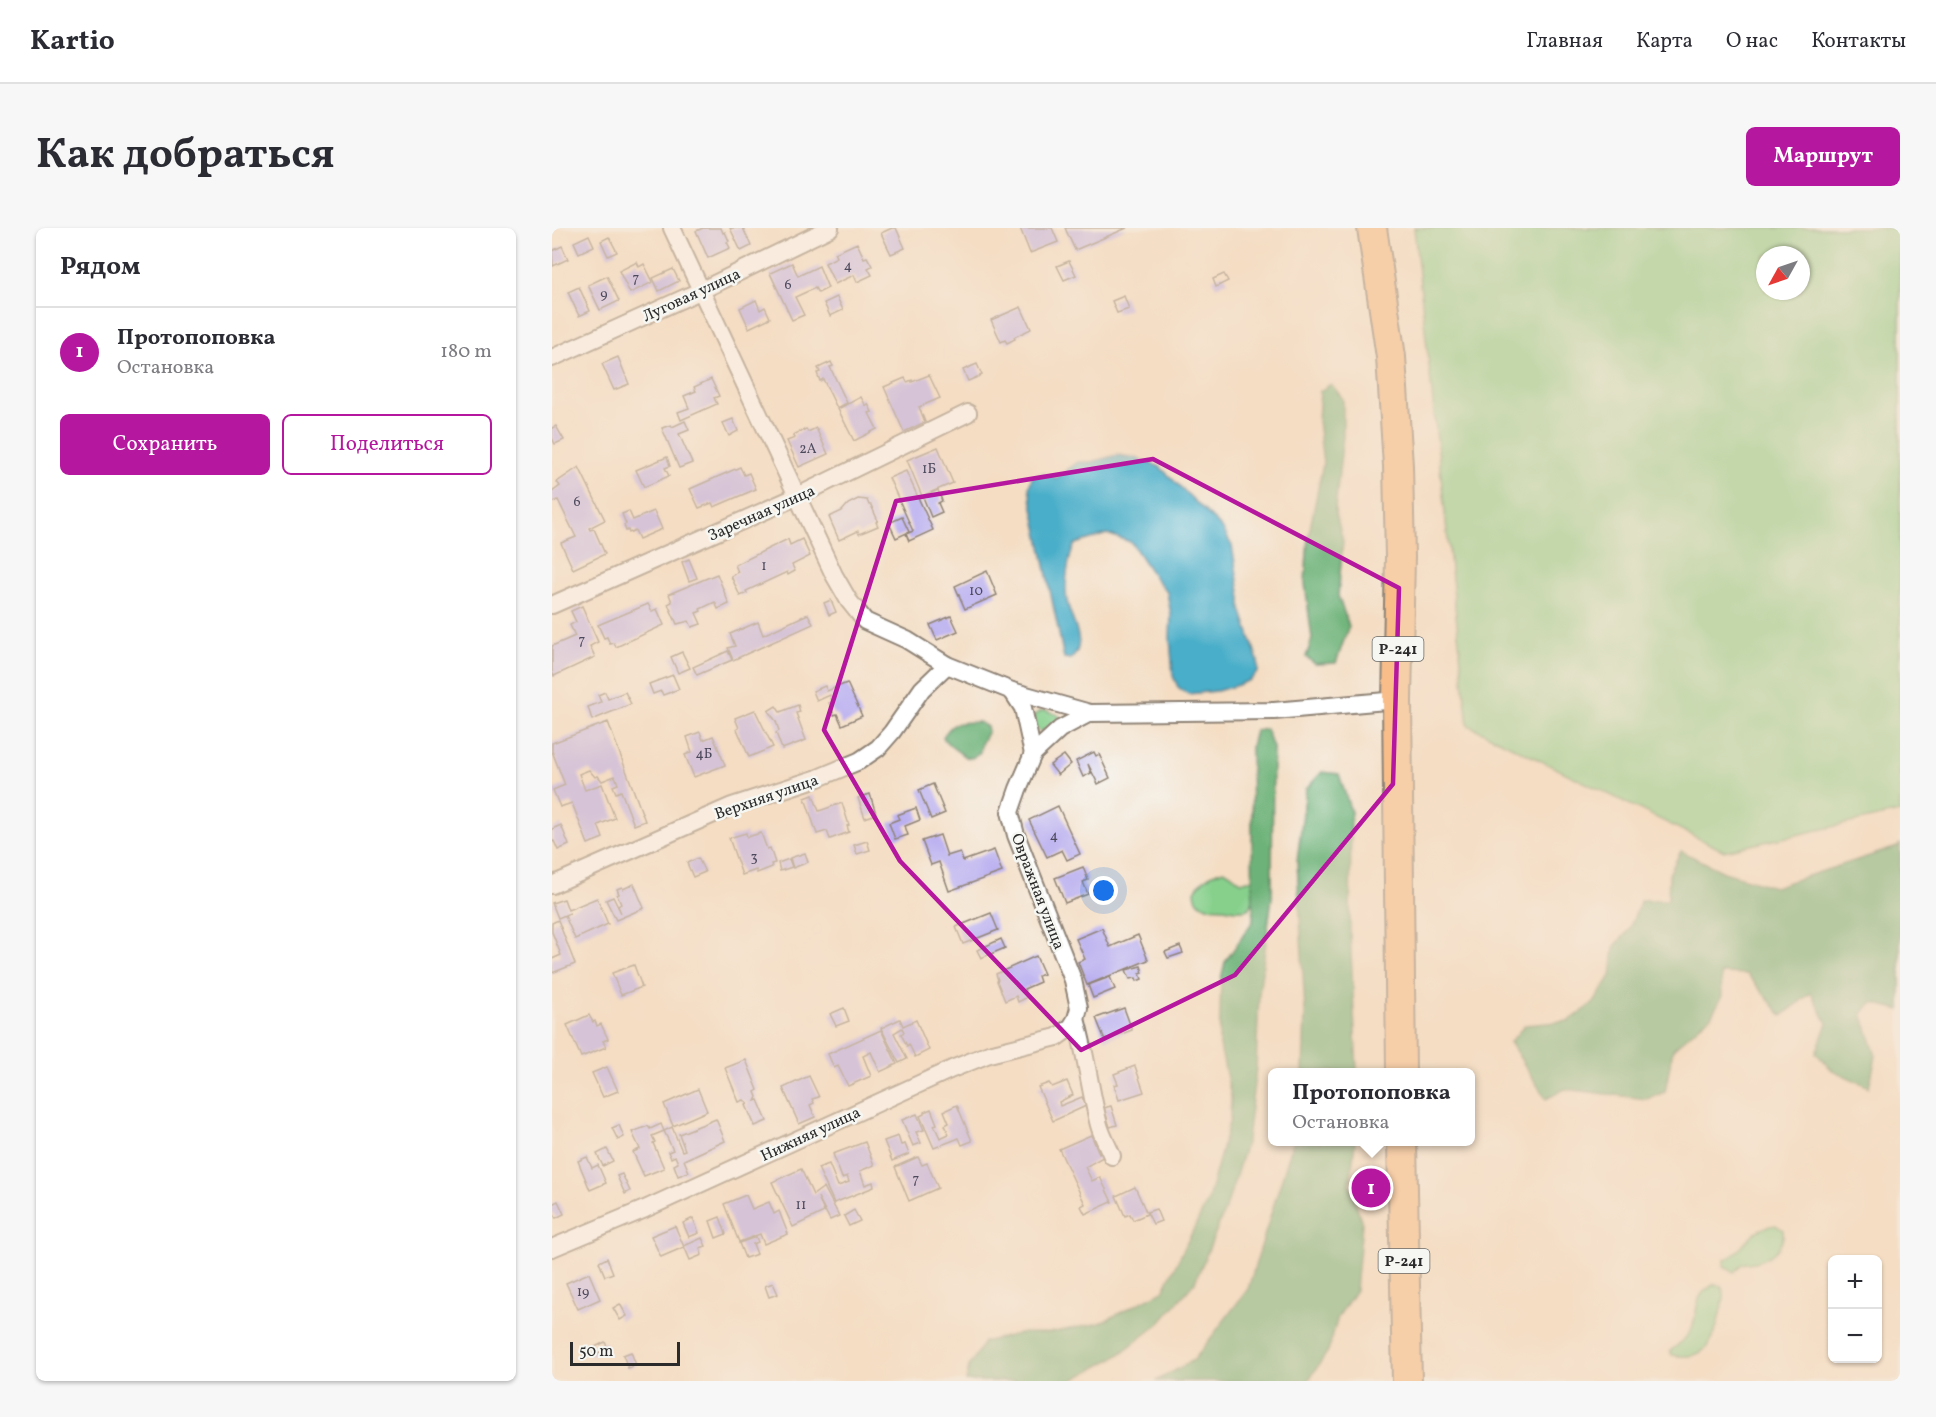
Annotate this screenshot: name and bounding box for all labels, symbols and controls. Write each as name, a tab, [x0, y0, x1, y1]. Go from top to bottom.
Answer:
text: Kartio	[30, 22, 115, 61]
text: Главная	[1526, 27, 1603, 56]
text: Карта	[1636, 27, 1693, 56]
text: О нас	[1726, 27, 1778, 56]
text: Контакты	[1811, 27, 1906, 56]
text: Как добраться	[36, 127, 335, 186]
button: Маршрут	[1746, 127, 1900, 186]
north arrow	[1756, 246, 1810, 300]
text: Рядом	[60, 249, 140, 285]
house number: 4	[844, 257, 852, 276]
street label: Луговая улица	[639, 263, 745, 328]
house number: 7	[633, 269, 640, 288]
house number: 6	[784, 276, 792, 295]
house number: 9	[600, 285, 608, 304]
text: Протопоповка	[117, 323, 276, 354]
text: 1	[75, 338, 84, 366]
text: 180 m	[440, 338, 492, 366]
text: Остановка	[117, 354, 214, 382]
button: Сохранить	[60, 414, 270, 475]
button: Поделиться	[282, 414, 492, 475]
house number: 2А	[799, 440, 817, 459]
house number: 1Б	[922, 460, 936, 479]
street label: Заречная улица	[705, 480, 819, 547]
house number: 6	[573, 493, 581, 512]
house number: 1	[761, 557, 767, 576]
house number: 10	[969, 582, 983, 601]
house number: 7	[579, 631, 586, 650]
road number: Р-241	[1372, 637, 1424, 661]
house number: 4Б	[696, 745, 712, 764]
street label: Верхняя улица	[712, 770, 822, 826]
house number: 4	[1050, 827, 1058, 846]
street label: Овражная улица	[1005, 830, 1069, 953]
house number: 3	[750, 848, 758, 867]
your location	[1089, 876, 1118, 905]
popup	[1268, 1068, 1475, 1146]
text: Протопоповка	[1292, 1078, 1451, 1109]
street label: Нижняя улица	[757, 1102, 865, 1168]
text: Остановка	[1292, 1109, 1389, 1137]
pin: 1	[1352, 1166, 1390, 1210]
house number: 7	[913, 1170, 920, 1189]
house number: 11	[796, 1196, 806, 1215]
road number: Р-241	[1378, 1249, 1430, 1273]
map controls	[1828, 1255, 1882, 1363]
button: +	[1828, 1255, 1882, 1309]
house number: 19	[577, 1283, 589, 1302]
button: −	[1828, 1309, 1882, 1363]
scale bar	[570, 1339, 680, 1366]
text: 50 m	[579, 1341, 613, 1363]

